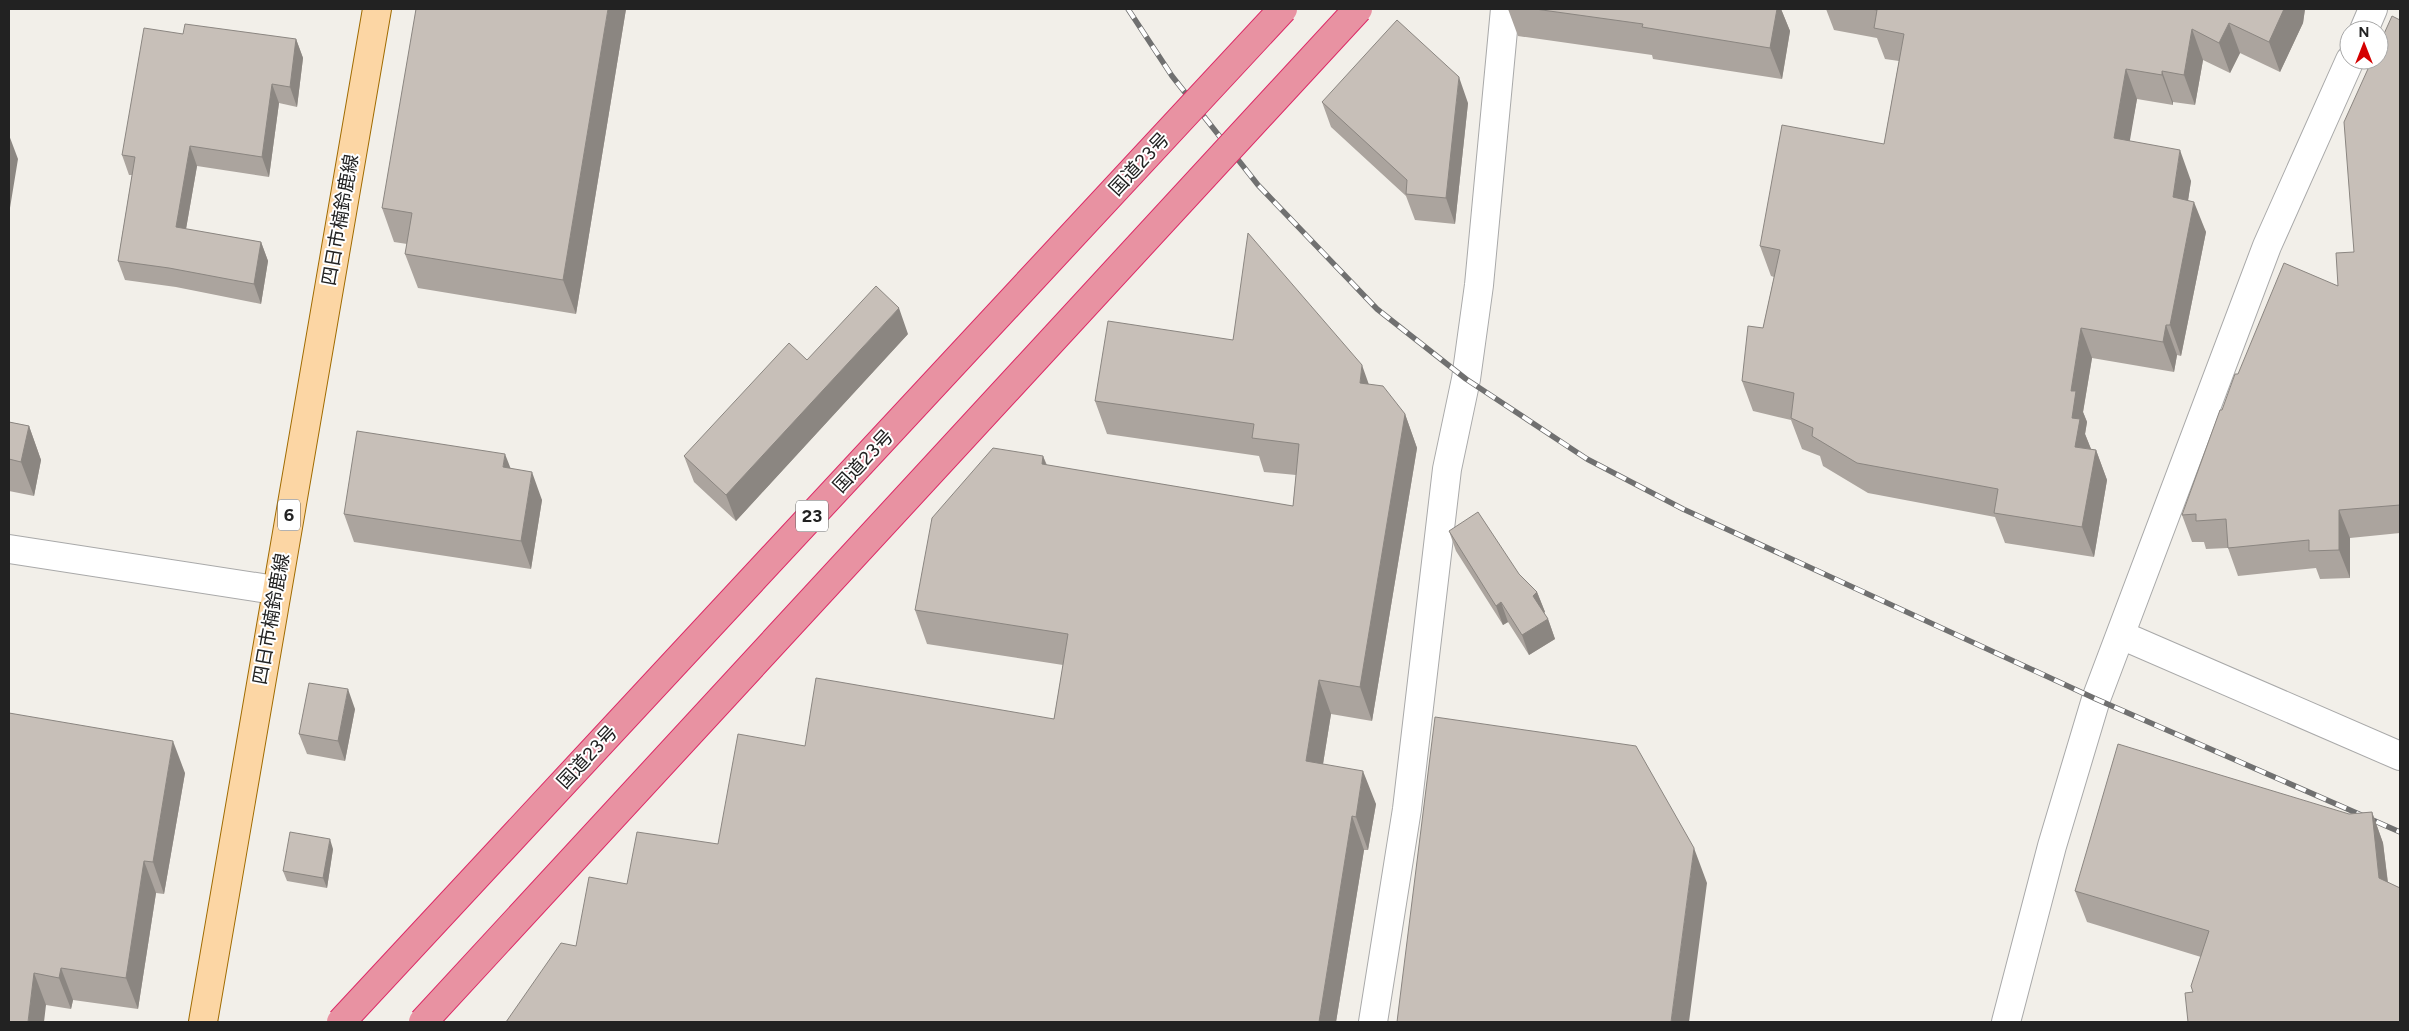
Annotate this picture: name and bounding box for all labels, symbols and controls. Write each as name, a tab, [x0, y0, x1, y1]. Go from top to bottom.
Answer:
north arrow	[2339, 20, 2389, 70]
text: N	[2359, 24, 2369, 41]
street label: 国道23号	[1104, 128, 1174, 200]
street label: 四日市楠鈴鹿線	[317, 153, 363, 287]
street label: 国道23号	[828, 425, 898, 497]
road number: 6	[278, 500, 300, 530]
road number: 23	[796, 501, 828, 532]
street label: 四日市楠鈴鹿線	[248, 552, 294, 686]
street label: 国道23号	[552, 721, 622, 793]

